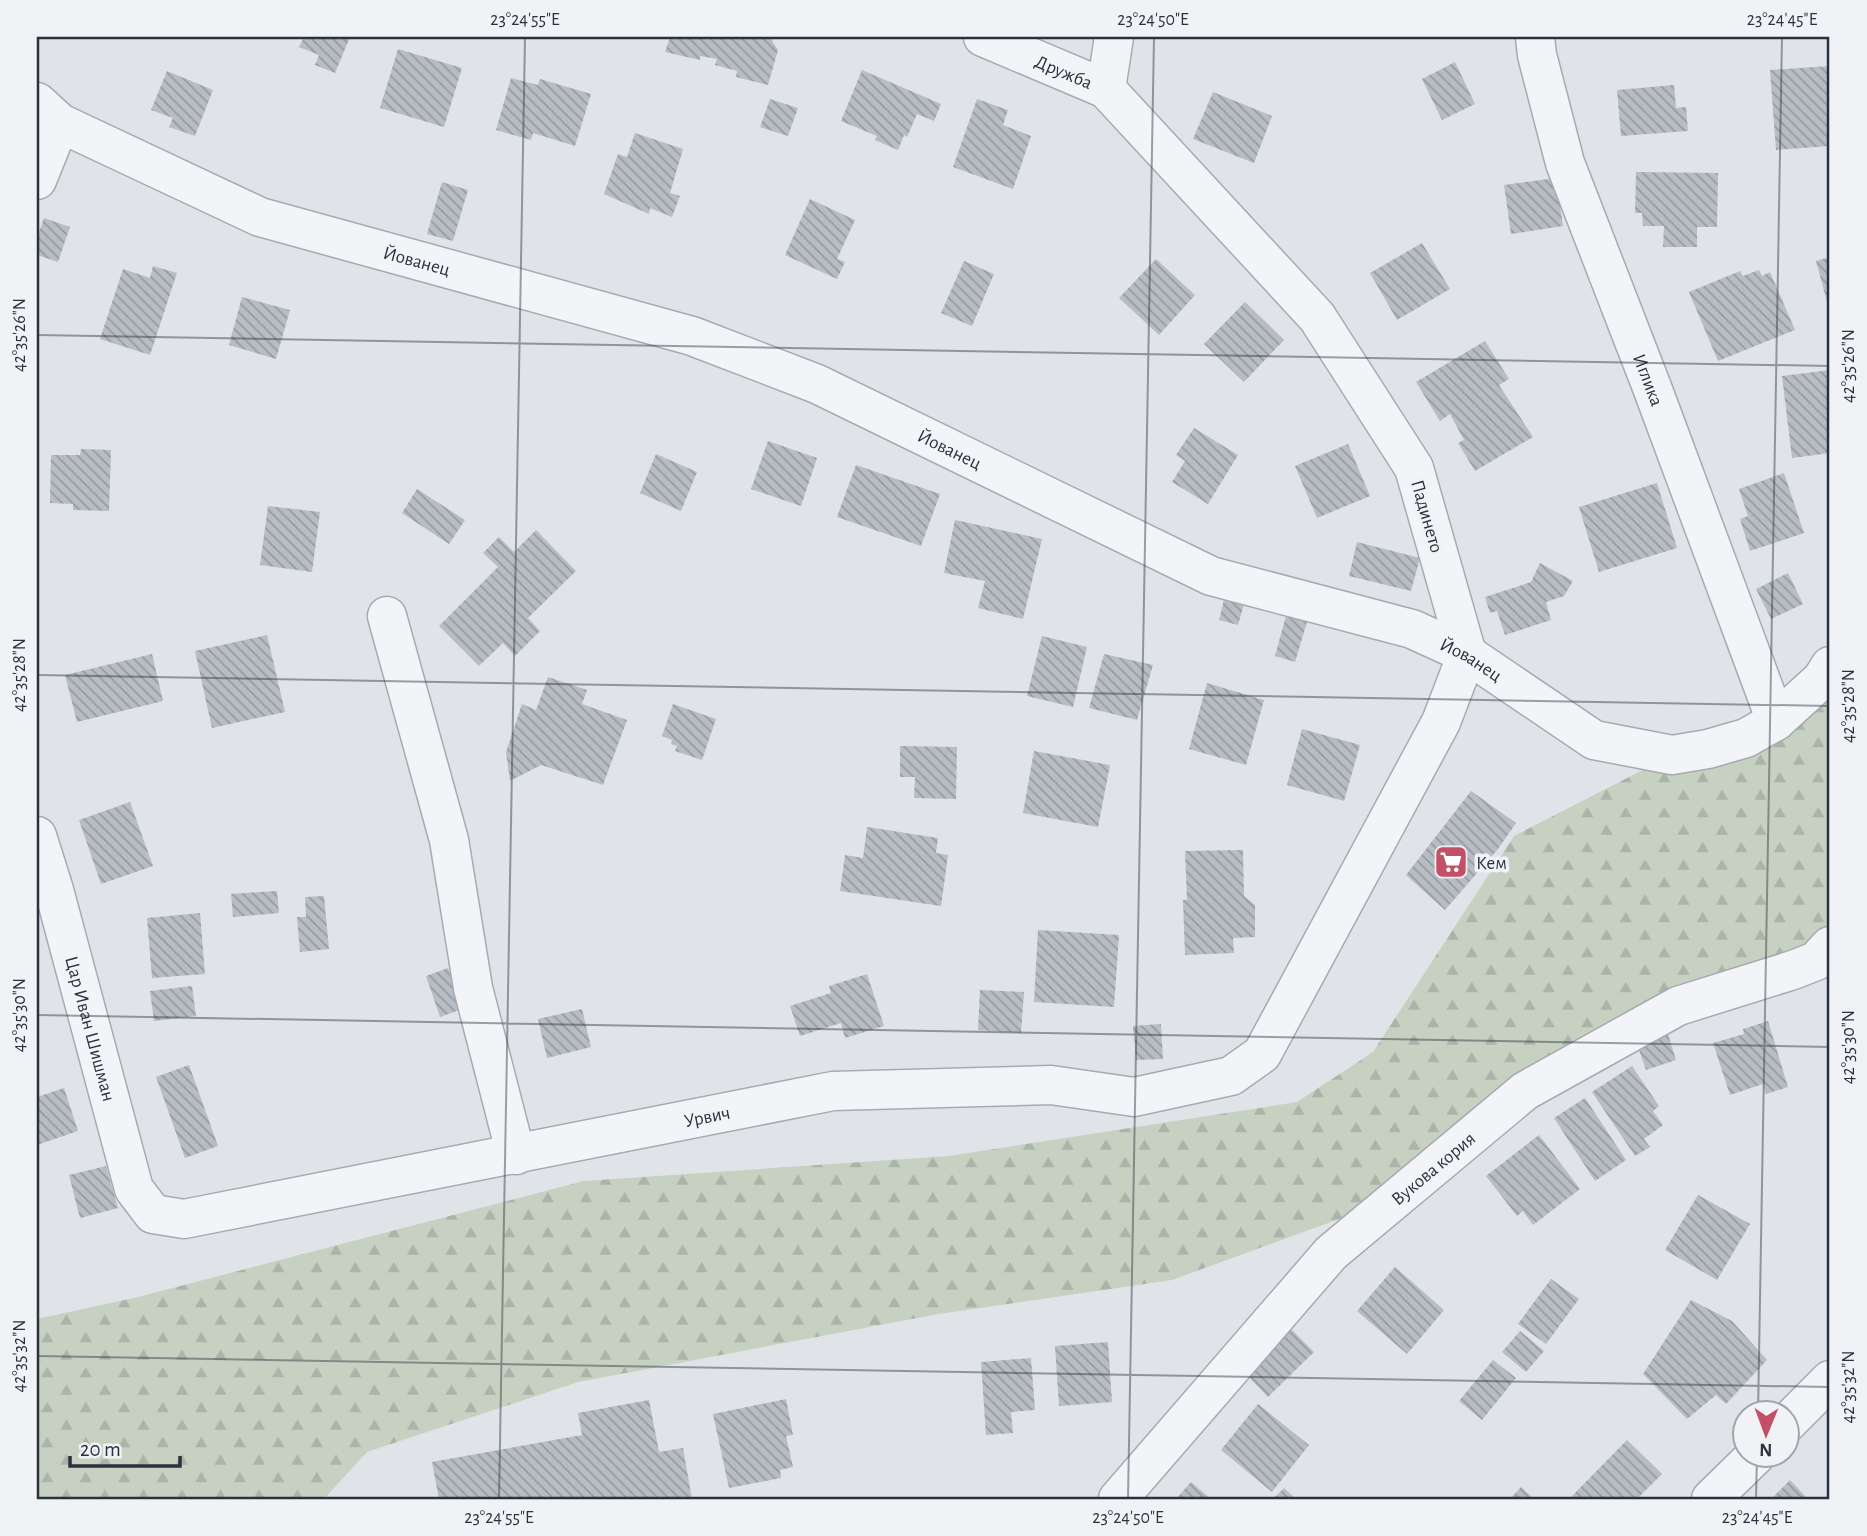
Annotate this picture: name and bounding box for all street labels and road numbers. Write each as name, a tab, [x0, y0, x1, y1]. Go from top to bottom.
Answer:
street label: Дружба	[1032, 52, 1095, 93]
street label: Йованец	[381, 242, 452, 280]
street label: Иглика	[1629, 351, 1666, 409]
street label: Йованец	[914, 426, 984, 474]
street label: Падинето	[1407, 478, 1446, 555]
street label: Йованец	[1437, 634, 1505, 686]
street label: Цар Иван Шишман	[61, 954, 118, 1104]
street label: Урвич	[683, 1103, 732, 1131]
street label: Вукова кория	[1388, 1129, 1479, 1209]

